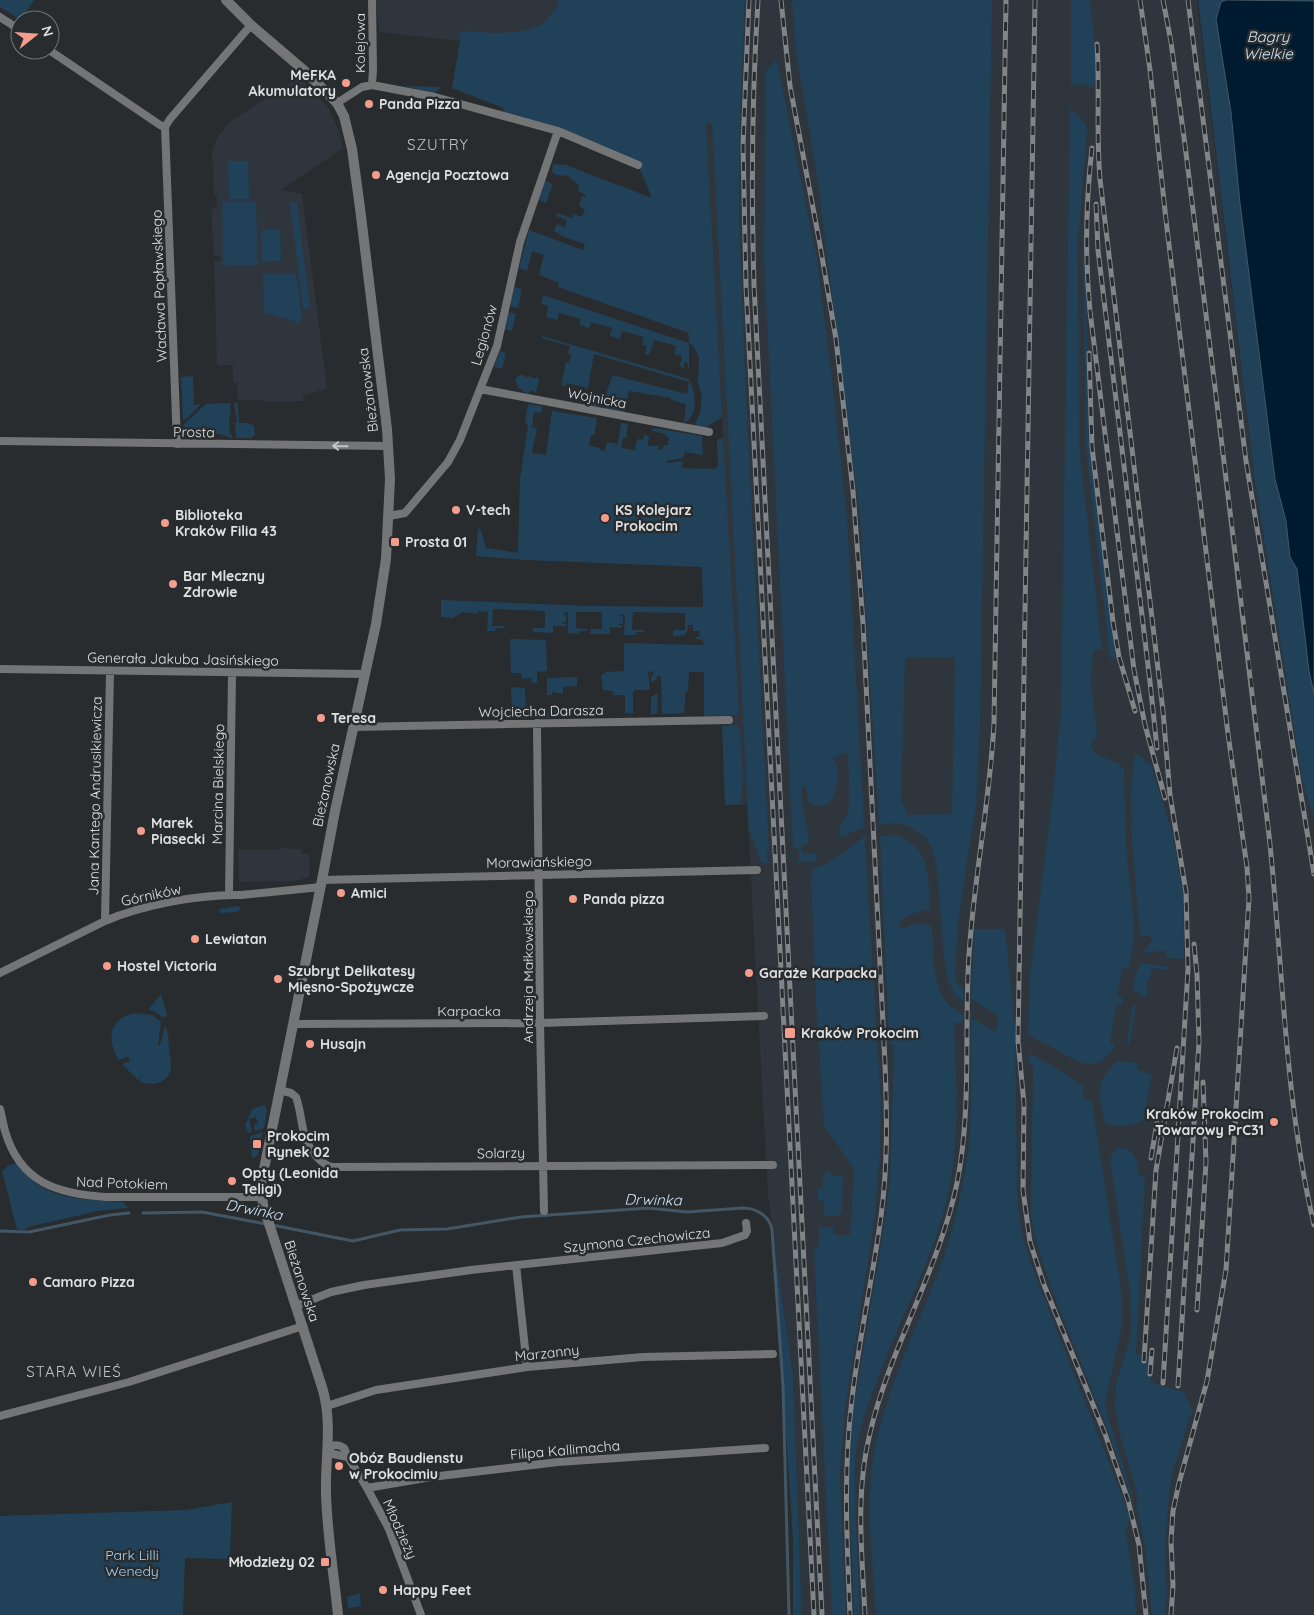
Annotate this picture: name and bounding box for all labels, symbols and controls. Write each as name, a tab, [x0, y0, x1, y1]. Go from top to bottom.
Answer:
north arrow	[10, 10, 60, 60]
street label: Kolejowa	[351, 13, 369, 73]
text: N	[37, 24, 58, 39]
water label: Bagry Wielkie	[1243, 27, 1293, 63]
place label: MeFKA Akumulatory	[249, 66, 336, 100]
marker: MeFKA Akumulatory	[340, 77, 352, 89]
place label: Panda Pizza	[379, 95, 460, 113]
marker: Panda Pizza	[363, 98, 375, 110]
district label: SZUTRY	[407, 135, 469, 154]
place label: Agencja Pocztowa	[386, 166, 509, 184]
marker: Agencja Pocztowa	[370, 169, 382, 181]
street label: Wacława Popławskiego	[147, 209, 171, 363]
street label: Legionów	[467, 302, 501, 368]
street label: Bieżanowska	[354, 347, 382, 433]
street label: Wojnicka	[566, 383, 628, 413]
street label: Prosta	[173, 423, 215, 441]
one-way arrow	[332, 441, 348, 451]
place label: V-tech	[466, 501, 510, 519]
place label: KS Kolejarz Prokocim	[615, 501, 692, 535]
marker: V-tech	[450, 504, 462, 516]
place label: Biblioteka Kraków Filia 43	[175, 506, 277, 540]
marker: KS Kolejarz Prokocim	[599, 512, 611, 524]
marker: Biblioteka Kraków Filia 43	[159, 517, 171, 529]
place label: Prosta 01	[405, 533, 467, 551]
marker: Prosta 01	[389, 536, 401, 548]
place label: Bar Mleczny Zdrowie	[183, 567, 265, 601]
marker: Bar Mleczny Zdrowie	[167, 578, 179, 590]
street label: Generała Jakuba Jasińskiego	[87, 648, 279, 670]
street label: Jana Kantego Andrusikiewicza	[84, 696, 106, 896]
street label: Wojciecha Darasza	[478, 701, 604, 721]
place label: Teresa	[331, 709, 376, 727]
marker: Teresa	[315, 712, 327, 724]
street label: Marcina Bielskiego	[208, 723, 228, 845]
street label: Bieżanowska	[308, 742, 344, 828]
place label: Marek Piasecki	[151, 814, 205, 848]
marker: Marek Piasecki	[135, 825, 147, 837]
street label: Morawiańskiego	[486, 852, 592, 872]
street label: Górników	[119, 880, 183, 910]
place label: Amici	[351, 884, 387, 902]
marker: Amici	[335, 887, 347, 899]
place label: Panda pizza	[583, 890, 664, 908]
street label: Andrzeja Małkowskiego	[519, 891, 537, 1043]
marker: Panda pizza	[567, 893, 579, 905]
place label: Lewiatan	[205, 930, 267, 948]
marker: Lewiatan	[189, 933, 201, 945]
place label: Hostel Victoria	[117, 957, 217, 975]
marker: Hostel Victoria	[101, 960, 113, 972]
place label: Szubryt Delikatesy Mięsno-Spożywcze	[288, 962, 415, 996]
place label: Garaże Karpacka	[759, 964, 877, 982]
marker: Garaże Karpacka	[743, 967, 755, 979]
marker: Szubryt Delikatesy Mięsno-Spożywcze	[272, 973, 284, 985]
street label: Karpacka	[437, 1002, 501, 1020]
place label: Kraków Prokocim	[801, 1024, 919, 1042]
marker: Kraków Prokocim	[783, 1026, 797, 1040]
place label: Husajn	[320, 1035, 366, 1053]
marker: Husajn	[304, 1038, 316, 1050]
place label: Kraków Prokocim Towarowy PrC31	[1146, 1105, 1264, 1139]
marker: Kraków Prokocim Towarowy PrC31	[1268, 1116, 1280, 1128]
place label: Prokocim Rynek 02	[267, 1127, 330, 1161]
marker: Prokocim Rynek 02	[251, 1138, 263, 1150]
street label: Solarzy	[477, 1144, 525, 1162]
place label: Opty (Leonida Teligi)	[242, 1164, 338, 1198]
street label: Nad Potokiem	[76, 1172, 168, 1194]
marker: Opty (Leonida Teligi)	[226, 1175, 238, 1187]
water label: Drwinka	[624, 1189, 683, 1210]
water label: Drwinka	[224, 1195, 285, 1224]
street label: Szymona Czechowicza	[563, 1223, 711, 1257]
street label: Bieżanowska	[280, 1238, 324, 1324]
place label: Camaro Pizza	[43, 1273, 135, 1291]
marker: Camaro Pizza	[27, 1276, 39, 1288]
street label: Marzanny	[514, 1341, 580, 1365]
district label: STARA WIEŚ	[26, 1362, 122, 1381]
street label: Filipa Kallimacha	[509, 1436, 621, 1464]
place label: Obóz Baudienstu w Prokocimiu	[349, 1449, 463, 1483]
marker: Obóz Baudienstu w Prokocimiu	[333, 1460, 345, 1472]
street label: Młodzieży	[379, 1496, 421, 1562]
park label: Park Lilli Wenedy	[105, 1546, 159, 1580]
place label: Młodzieży 02	[228, 1553, 315, 1571]
marker: Młodzieży 02	[319, 1556, 331, 1568]
place label: Happy Feet	[393, 1581, 472, 1599]
marker: Happy Feet	[377, 1584, 389, 1596]

